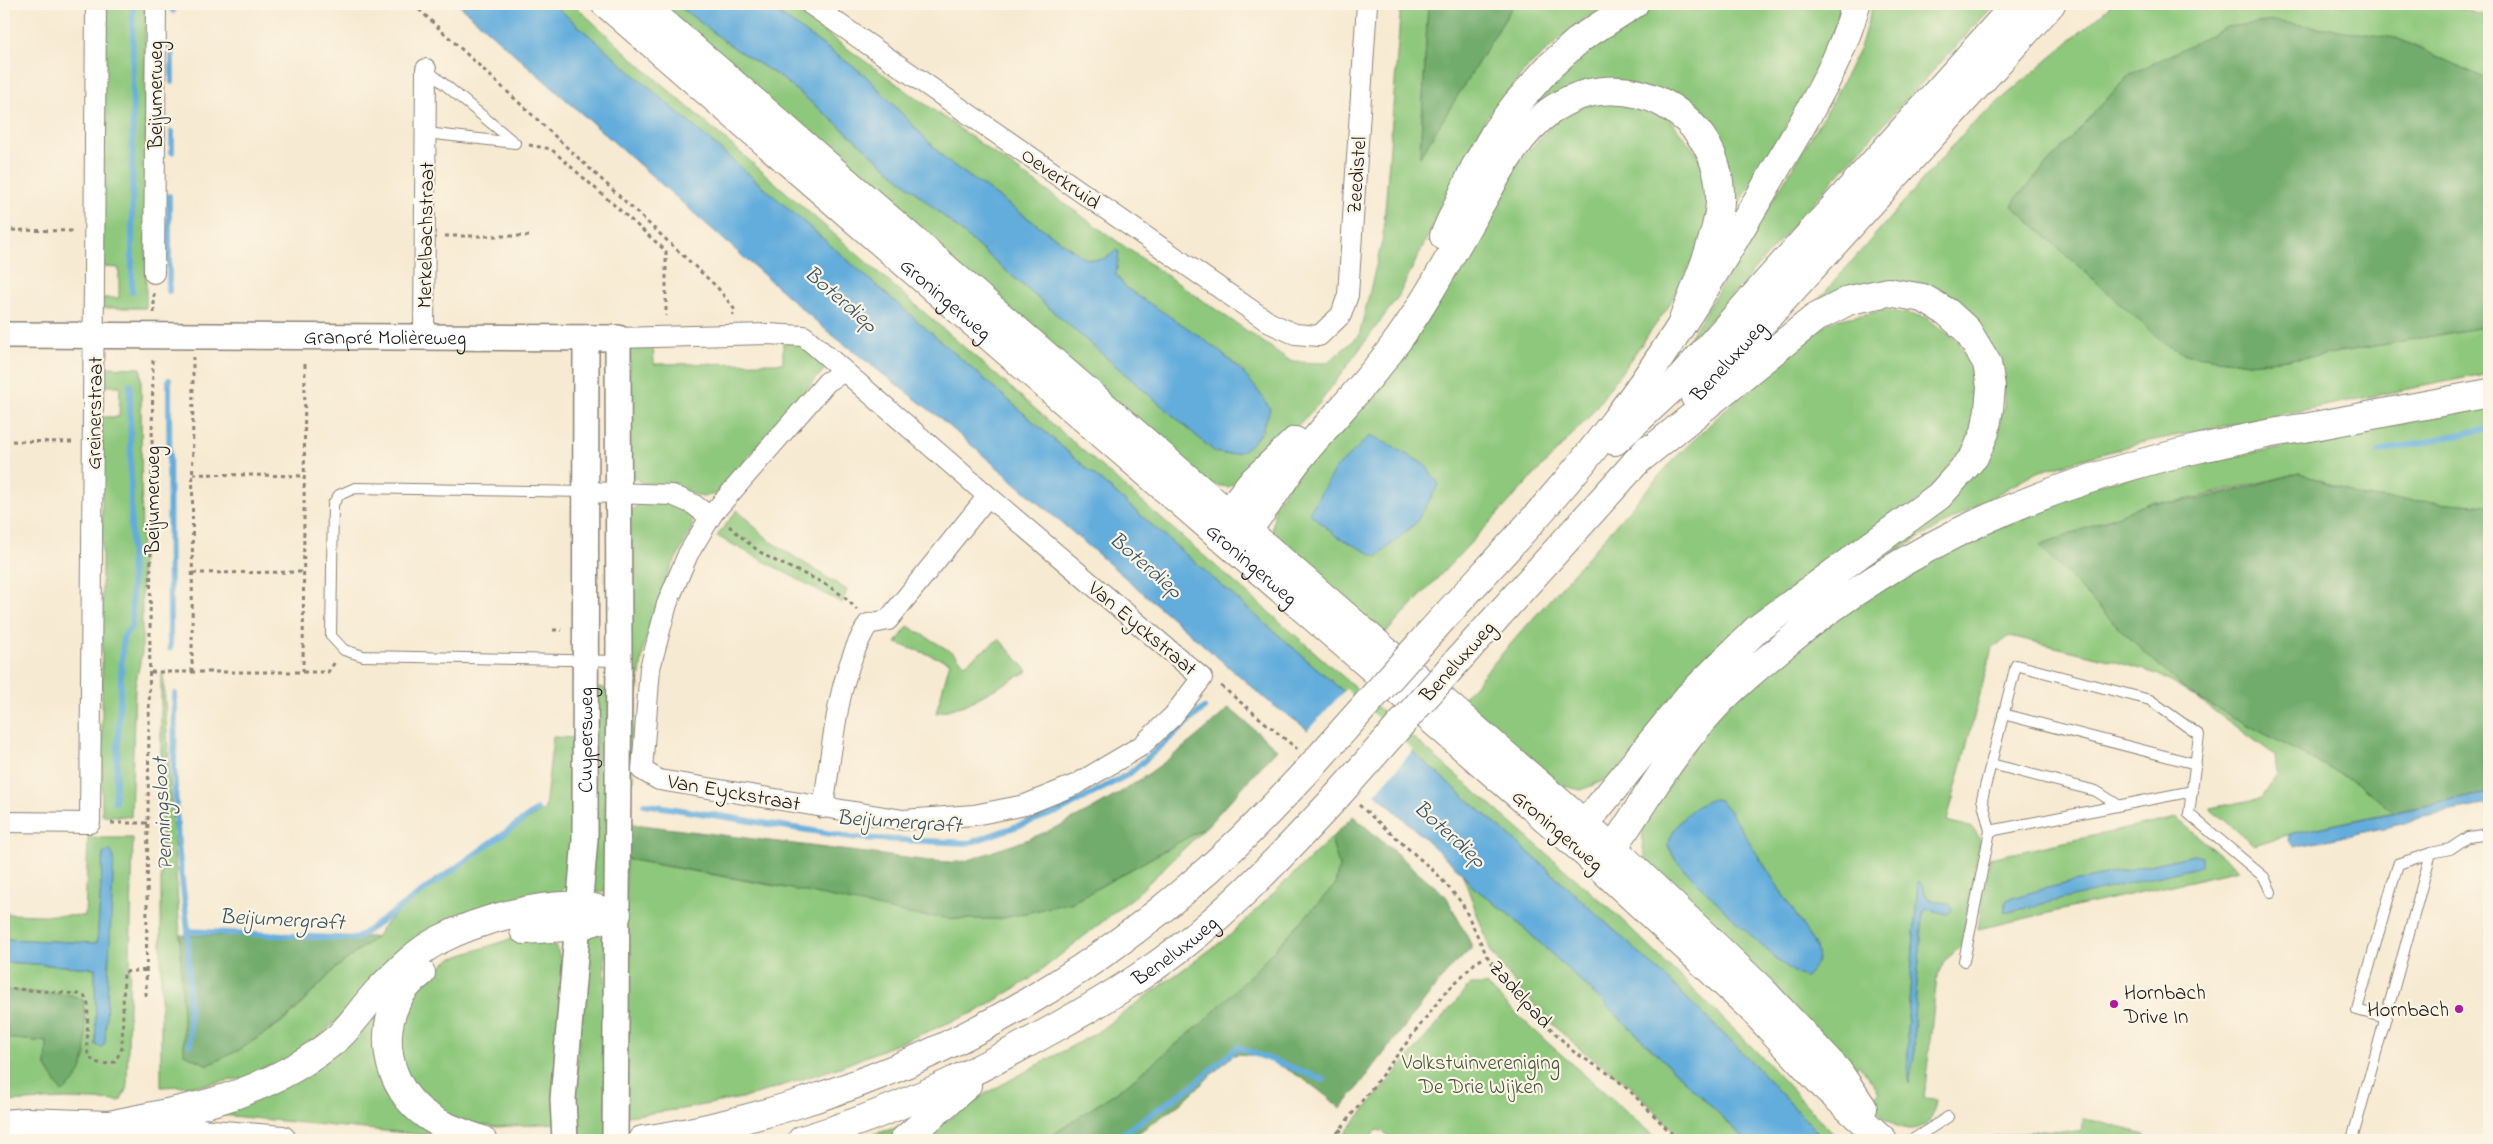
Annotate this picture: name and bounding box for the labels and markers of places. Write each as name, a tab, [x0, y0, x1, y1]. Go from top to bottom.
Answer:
place label: Hornbach Drive In	[2123, 979, 2206, 1033]
place label: Hornbach	[2367, 996, 2449, 1026]
marker: Hornbach Drive In	[2108, 998, 2120, 1010]
marker: Hornbach	[2453, 1003, 2465, 1015]

